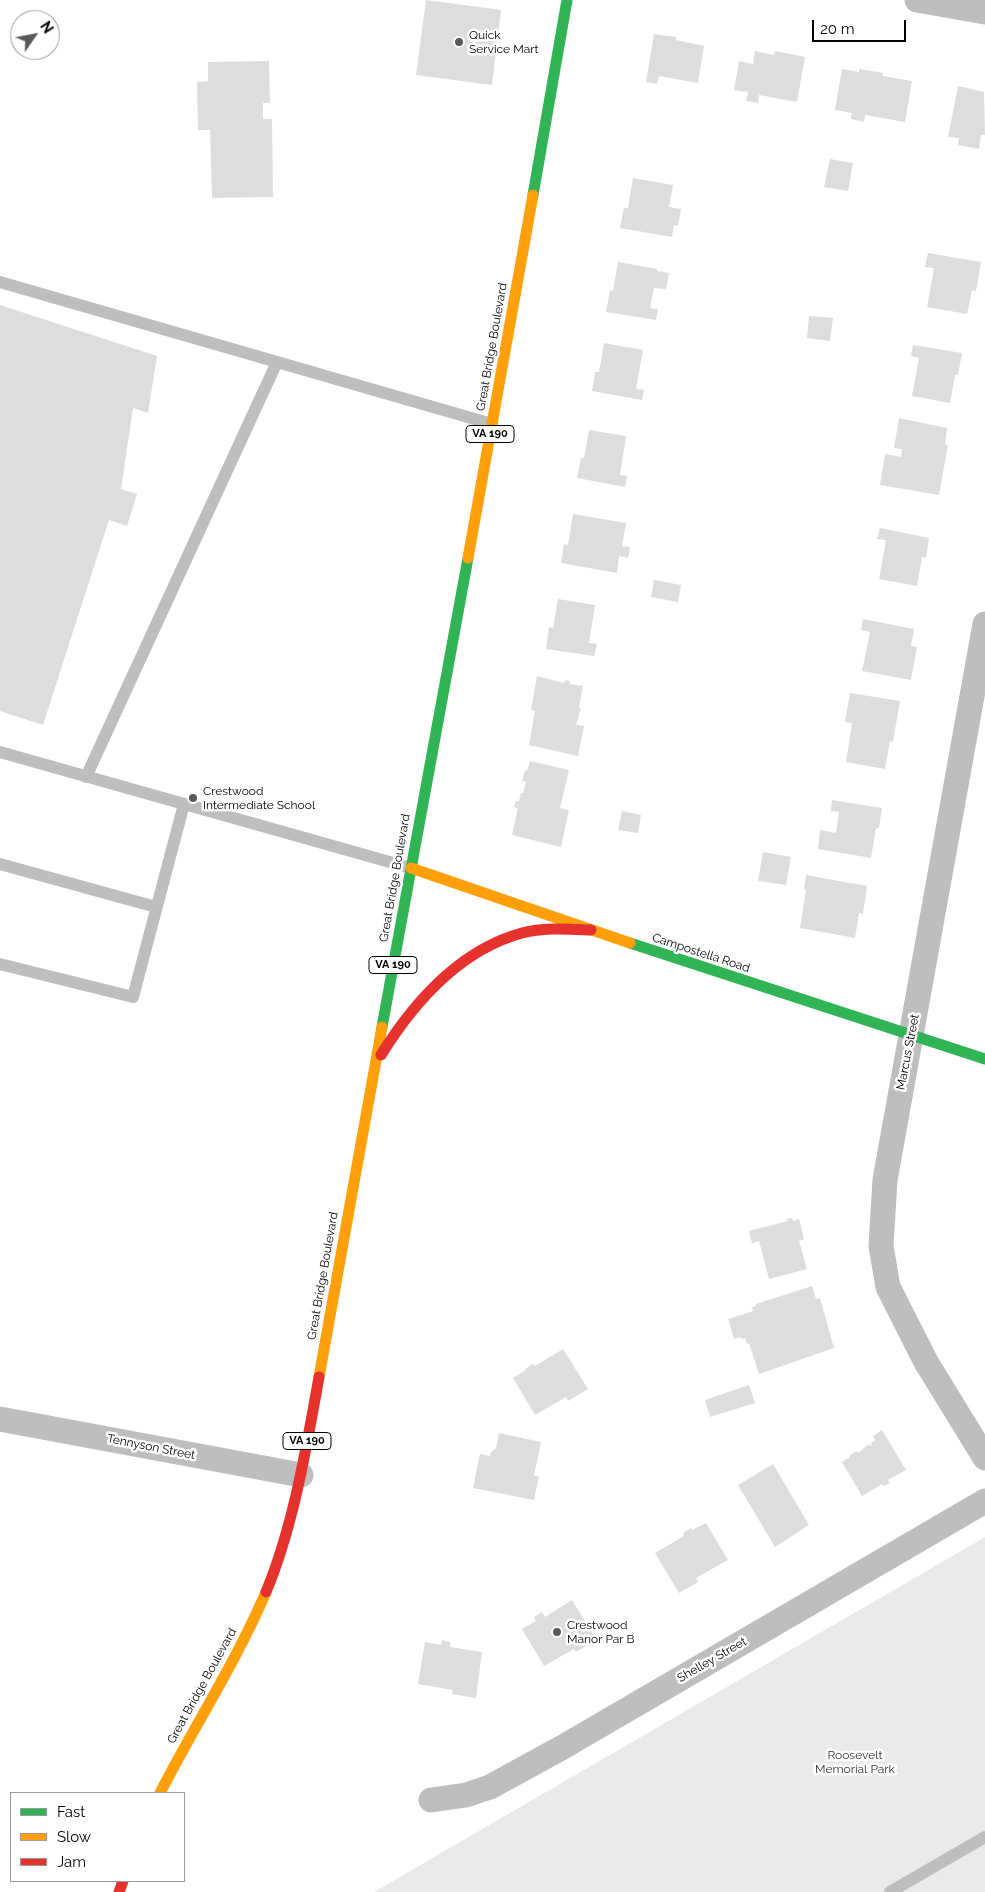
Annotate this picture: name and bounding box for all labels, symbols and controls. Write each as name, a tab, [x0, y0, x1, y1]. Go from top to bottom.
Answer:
north arrow	[10, 10, 60, 60]
scale bar	[815, 10, 909, 42]
text: N	[37, 19, 56, 36]
text: 20 m	[820, 20, 855, 38]
place label: Quick Service Mart	[469, 28, 538, 56]
marker: Quick Service Mart	[453, 36, 465, 48]
street label: Great Bridge Boulevard	[474, 282, 510, 412]
road number: VA 190	[466, 426, 514, 442]
place label: Crestwood Intermediate School	[203, 784, 315, 812]
marker: Crestwood Intermediate School	[187, 792, 199, 804]
street label: Great Bridge Boulevard	[377, 813, 413, 943]
street label: Campostella Road	[650, 930, 752, 976]
road number: VA 190	[369, 956, 417, 974]
street label: Marcus Street	[894, 1013, 922, 1091]
street label: Great Bridge Boulevard	[305, 1211, 341, 1341]
street label: Tennyson Street	[106, 1431, 196, 1463]
road number: VA 190	[283, 1432, 331, 1450]
place label: Crestwood Manor Par B	[567, 1618, 635, 1646]
street label: Great Bridge Boulevard	[164, 1626, 240, 1746]
marker: Crestwood Manor Par B	[551, 1626, 563, 1638]
street label: Shelley Street	[675, 1634, 749, 1686]
park label: Roosevelt Memorial Park	[815, 1748, 895, 1776]
legend	[10, 1792, 185, 1882]
text: Fast	[57, 1803, 85, 1821]
text: Slow	[57, 1828, 91, 1846]
text: Jam	[57, 1853, 86, 1871]

